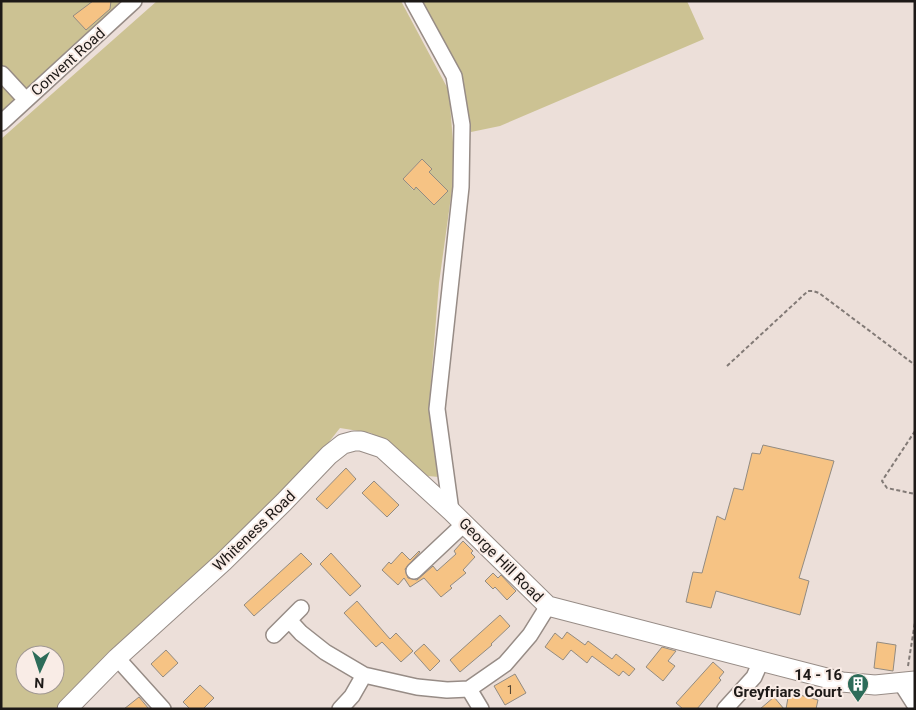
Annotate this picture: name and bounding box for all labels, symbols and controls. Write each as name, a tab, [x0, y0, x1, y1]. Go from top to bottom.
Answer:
street label: Convent Road	[27, 24, 109, 100]
street label: Whiteness Road	[209, 487, 299, 575]
street label: George Hill Road	[455, 514, 547, 606]
north arrow	[15, 645, 65, 695]
place label: 14 - 16 Greyfriars Court	[733, 666, 842, 701]
building icon: 14 - 16 Greyfriars Court	[846, 672, 870, 703]
text: N	[34, 675, 45, 691]
house number: 1	[507, 683, 513, 697]

